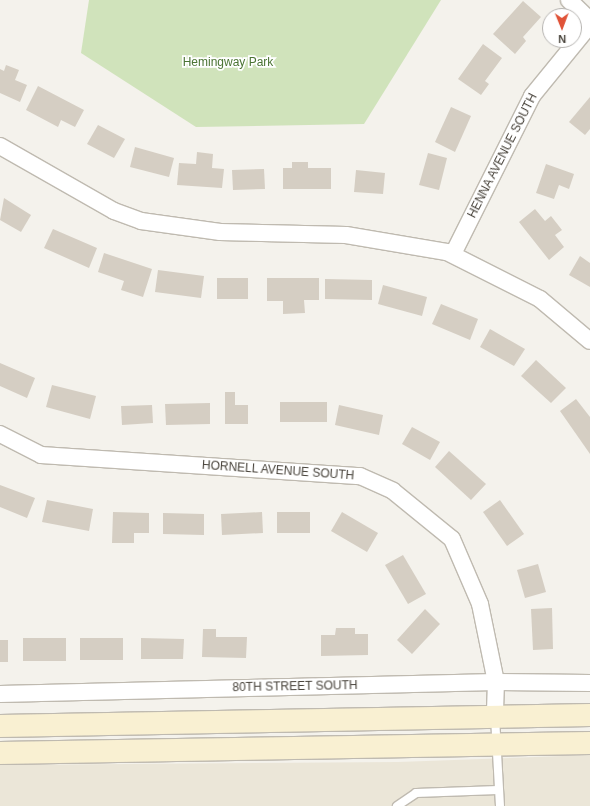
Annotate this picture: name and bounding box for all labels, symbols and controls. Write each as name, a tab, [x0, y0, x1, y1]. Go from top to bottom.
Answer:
north arrow	[542, 8, 582, 48]
text: N	[558, 33, 566, 45]
park label: Hemingway Park	[183, 56, 273, 70]
street label: HENNA AVENUE SOUTH	[465, 91, 541, 221]
street label: HORNELL AVENUE SOUTH	[201, 458, 355, 484]
street label: 80TH STREET SOUTH	[232, 679, 358, 695]

